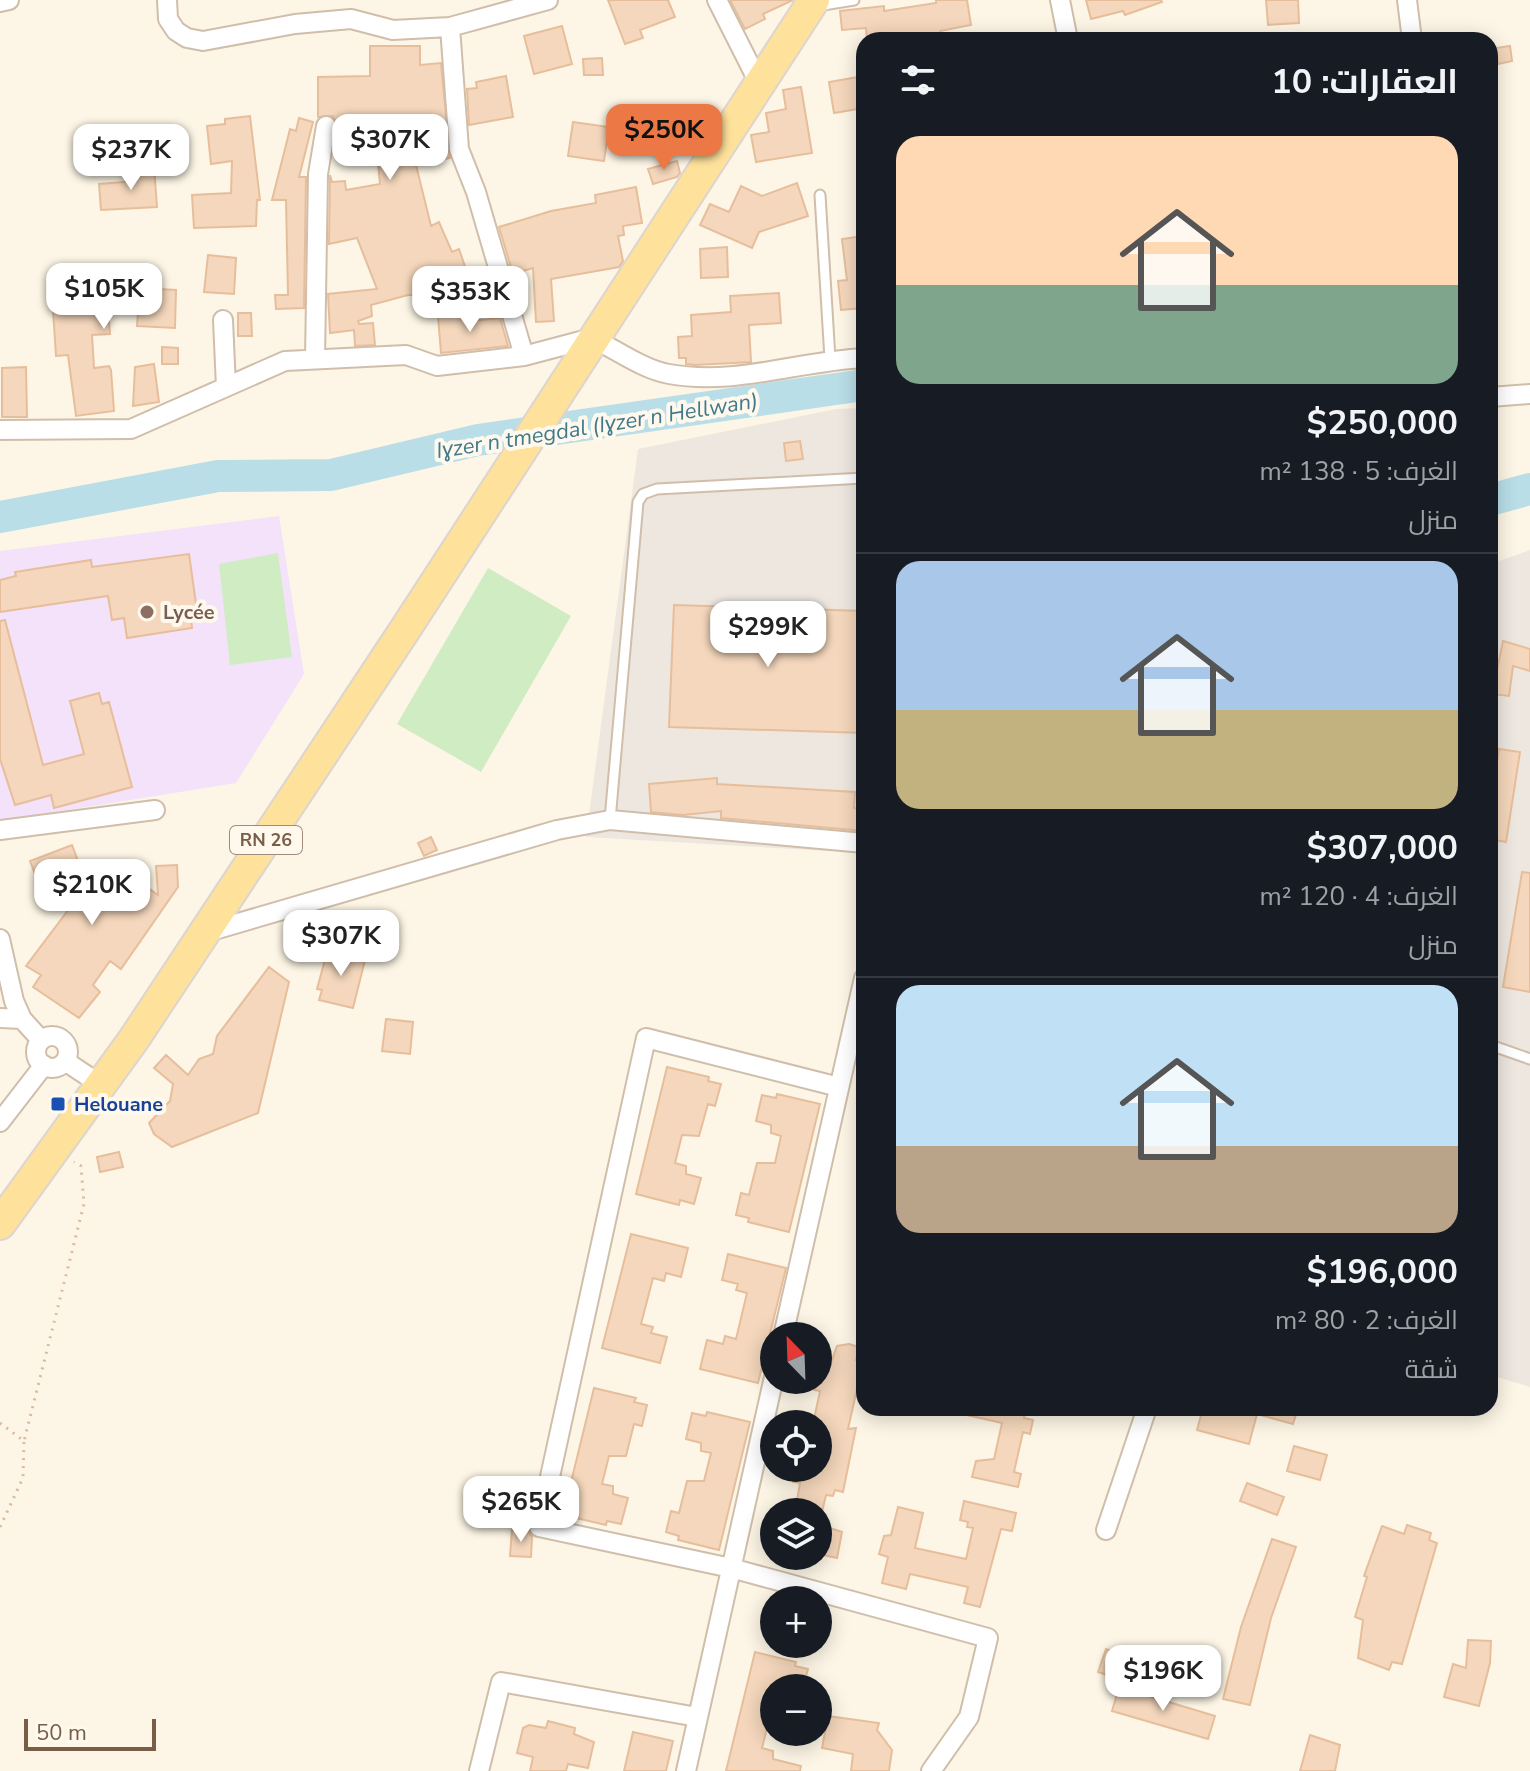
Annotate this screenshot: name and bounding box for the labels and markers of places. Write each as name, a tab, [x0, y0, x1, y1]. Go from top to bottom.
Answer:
pin: $250K	[608, 104, 720, 172]
pin: $307K	[334, 114, 446, 182]
pin: $237K	[75, 124, 187, 192]
pin: $105K	[48, 263, 160, 331]
pin: $353K	[414, 266, 526, 334]
place label: Lycée	[163, 599, 215, 626]
pin: $299K	[712, 601, 824, 669]
marker: Lycée	[138, 603, 156, 621]
pin: $210K	[36, 859, 148, 927]
pin: $307K	[285, 910, 397, 978]
place label: Helouane	[74, 1091, 163, 1118]
marker: Helouane	[49, 1095, 67, 1113]
pin: $265K	[465, 1476, 577, 1544]
pin: $196K	[1107, 1645, 1219, 1713]

